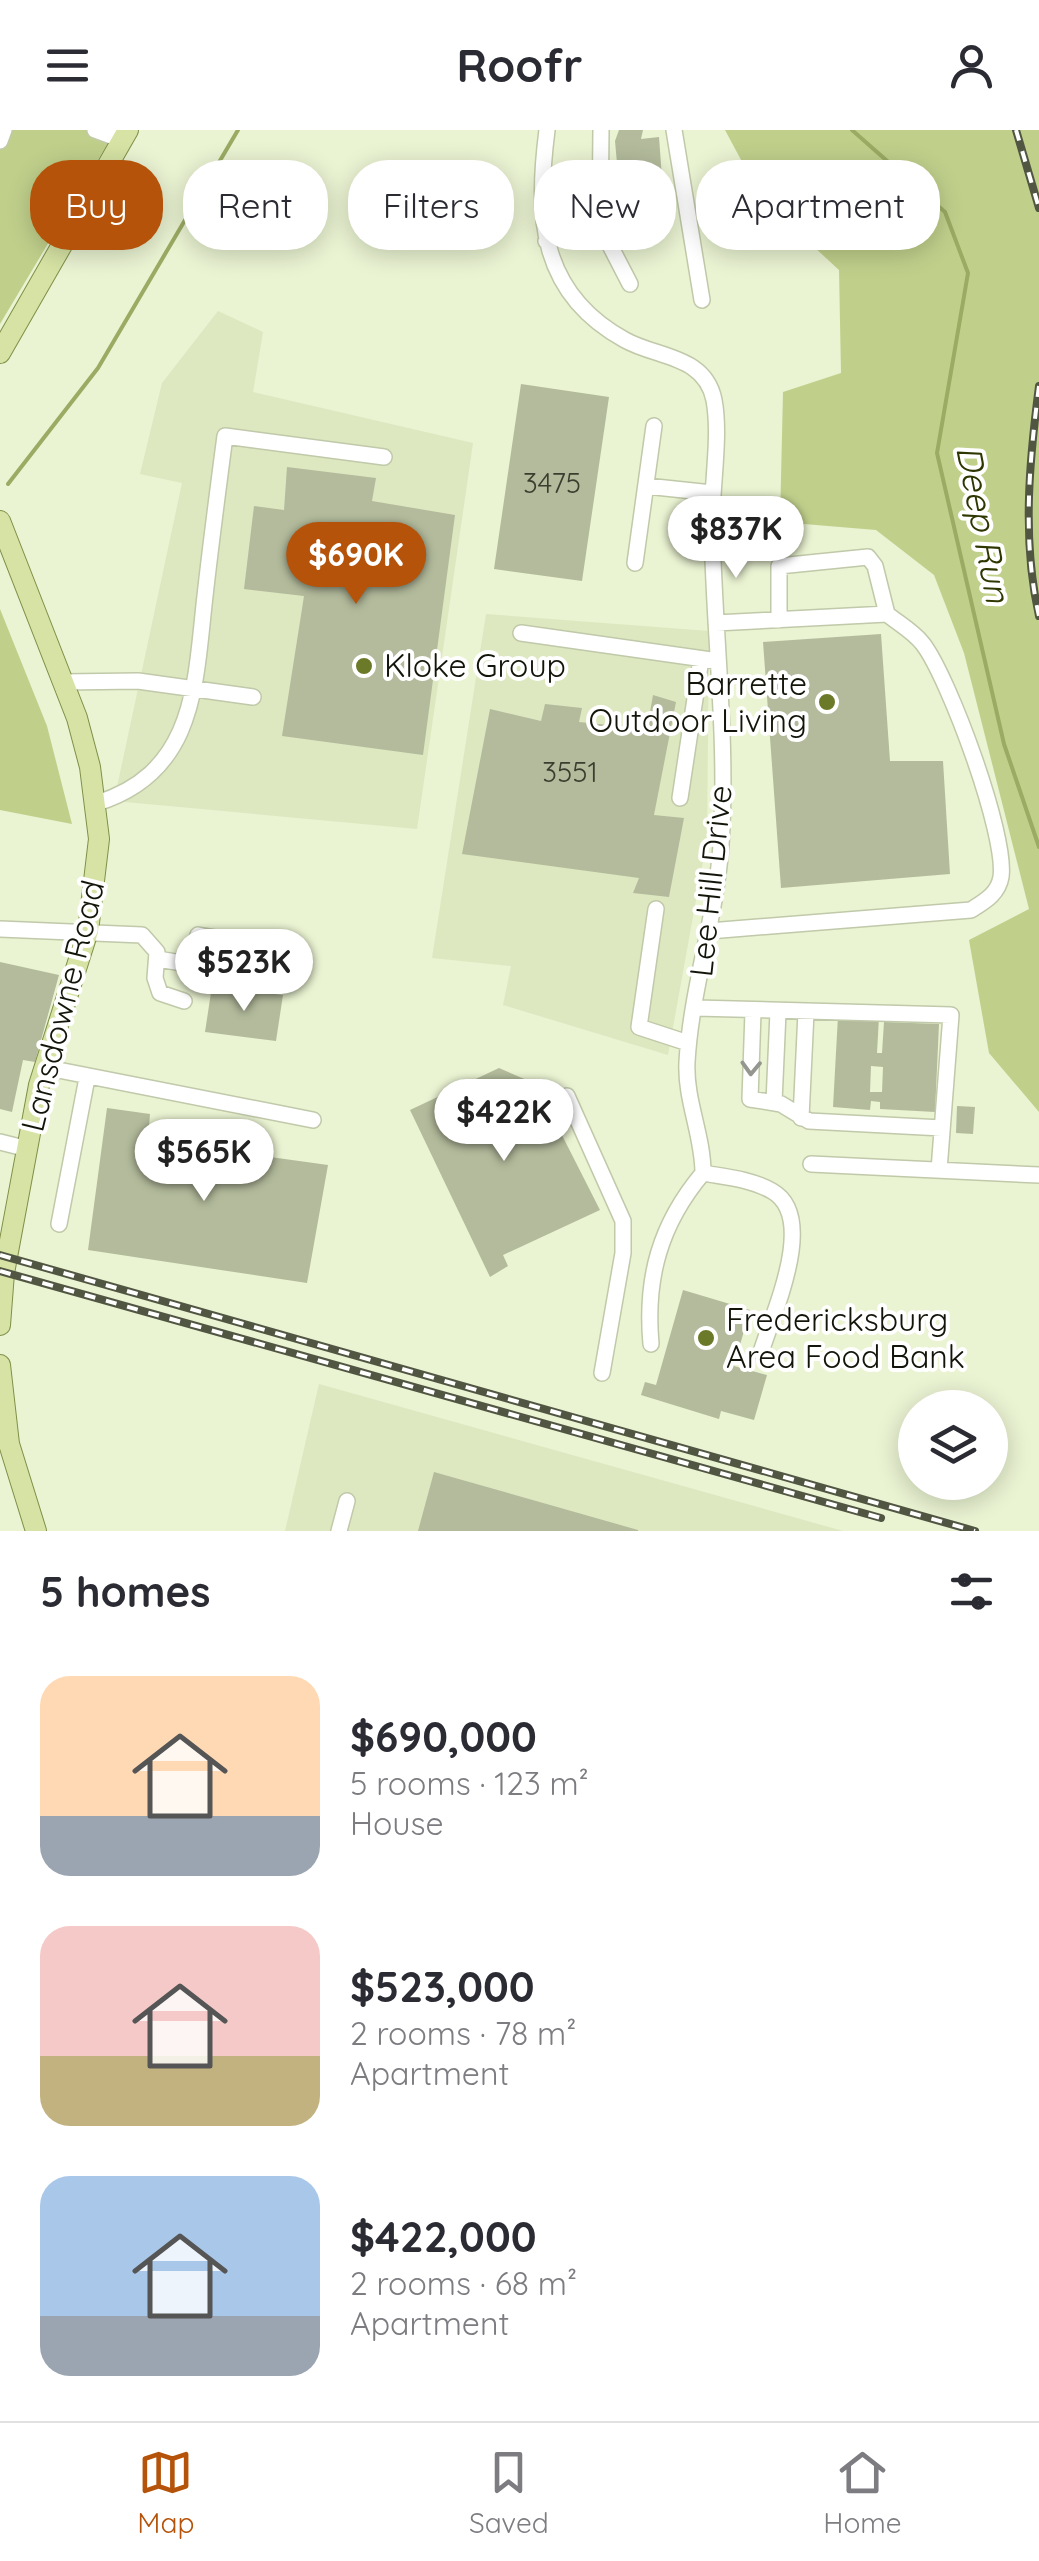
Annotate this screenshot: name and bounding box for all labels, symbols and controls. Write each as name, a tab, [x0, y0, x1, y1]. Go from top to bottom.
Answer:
text: Roofr	[456, 37, 583, 93]
icon: menu	[40, 38, 95, 93]
icon: person	[944, 38, 999, 93]
chip: Buy	[30, 160, 163, 250]
chip: Rent	[183, 160, 328, 250]
chip: Filters	[348, 160, 514, 250]
chip: New	[534, 160, 676, 250]
chip: Apartment	[696, 160, 940, 250]
water label: Deep Run	[947, 442, 1021, 607]
house number: 3475	[523, 465, 581, 500]
pin: $837K	[666, 496, 806, 581]
text: $837K	[690, 508, 782, 548]
pin: $690K	[286, 522, 426, 607]
text: $690K	[308, 534, 404, 574]
place label: Kloke Group	[384, 645, 566, 685]
marker: Kloke Group	[353, 655, 375, 677]
place label: Barrette Outdoor Living	[588, 663, 807, 740]
marker: Barrette Outdoor Living	[816, 691, 838, 713]
house number: 3551	[542, 754, 598, 789]
street label: Lee Hill Drive	[680, 783, 740, 979]
street label: Lansdowne Road	[11, 876, 113, 1135]
pin: $523K	[174, 929, 314, 1014]
text: $523K	[197, 941, 291, 981]
one-way arrow	[741, 1060, 762, 1076]
pin: $422K	[434, 1079, 574, 1164]
text: $422K	[456, 1091, 552, 1131]
pin: $565K	[134, 1119, 274, 1204]
text: $565K	[157, 1131, 251, 1171]
place label: Fredericksburg Area Food Bank	[726, 1299, 965, 1376]
marker: Fredericksburg Area Food Bank	[695, 1327, 717, 1349]
map controls	[898, 1390, 1008, 1500]
button: layers	[898, 1390, 1008, 1500]
icon: filters	[944, 1564, 999, 1619]
text: 5 homes	[40, 1565, 211, 1618]
text: $690,000	[350, 1710, 537, 1763]
icon: home	[120, 1716, 240, 1836]
text: 5 rooms · 123 m²	[350, 1763, 589, 1803]
text: House	[350, 1803, 444, 1843]
text: $523,000	[350, 1960, 535, 2013]
icon: home	[120, 1966, 240, 2086]
text: 2 rooms · 78 m²	[350, 2013, 576, 2053]
text: Apartment	[350, 2053, 509, 2093]
text: $422,000	[350, 2210, 536, 2263]
icon: home	[120, 2216, 240, 2336]
text: 2 rooms · 68 m²	[350, 2263, 577, 2303]
text: Apartment	[350, 2303, 509, 2343]
tab: Map	[137, 2445, 194, 2540]
tab: Saved	[469, 2445, 549, 2540]
tab: Home	[823, 2445, 902, 2540]

